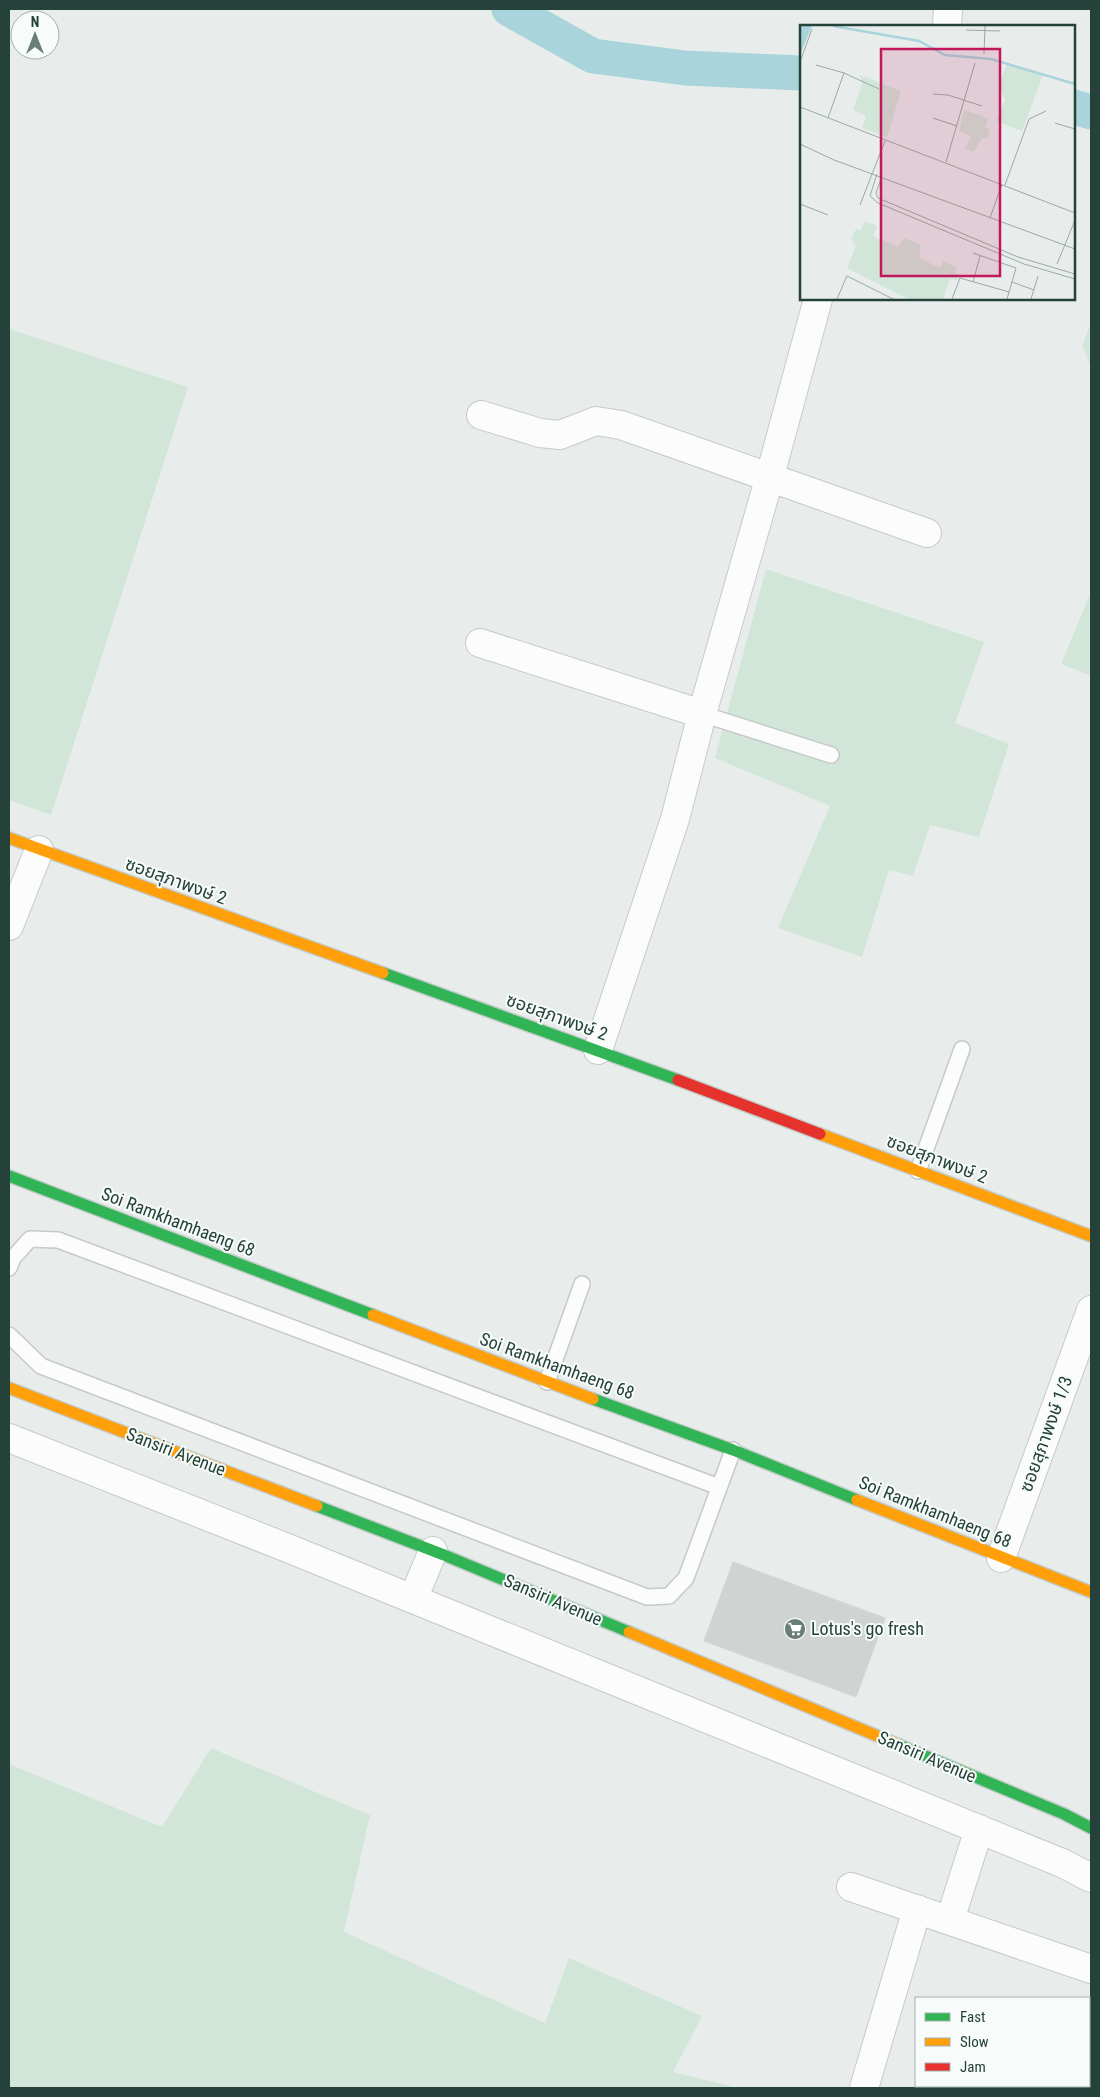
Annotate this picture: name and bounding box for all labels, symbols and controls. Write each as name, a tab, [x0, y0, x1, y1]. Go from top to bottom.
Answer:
north arrow	[10, 10, 60, 60]
text: N	[31, 14, 39, 30]
inset map	[800, 25, 1075, 300]
street label: ซอยสุภาพงษ์ 2	[122, 853, 230, 910]
street label: ซอยสุภาพงษ์ 2	[503, 989, 611, 1046]
street label: ซอยสุภาพงษ์ 2	[883, 1130, 991, 1188]
street label: Soi Ramkhamhaeng 68	[99, 1183, 258, 1260]
street label: Soi Ramkhamhaeng 68	[477, 1328, 637, 1403]
street label: ซอยสุภาพงษ์ 1/3	[1015, 1373, 1077, 1495]
street label: Sansiri Avenue	[124, 1423, 229, 1480]
street label: Soi Ramkhamhaeng 68	[856, 1471, 1014, 1552]
street label: Sansiri Avenue	[501, 1569, 605, 1630]
supermarket icon: Lotus's go fresh	[783, 1617, 807, 1641]
place label: Lotus's go fresh	[811, 1618, 924, 1639]
street label: Sansiri Avenue	[875, 1726, 979, 1787]
legend	[915, 1997, 1090, 2087]
text: Fast	[960, 2008, 985, 2026]
text: Slow	[960, 2033, 989, 2051]
text: Jam	[960, 2058, 986, 2076]

